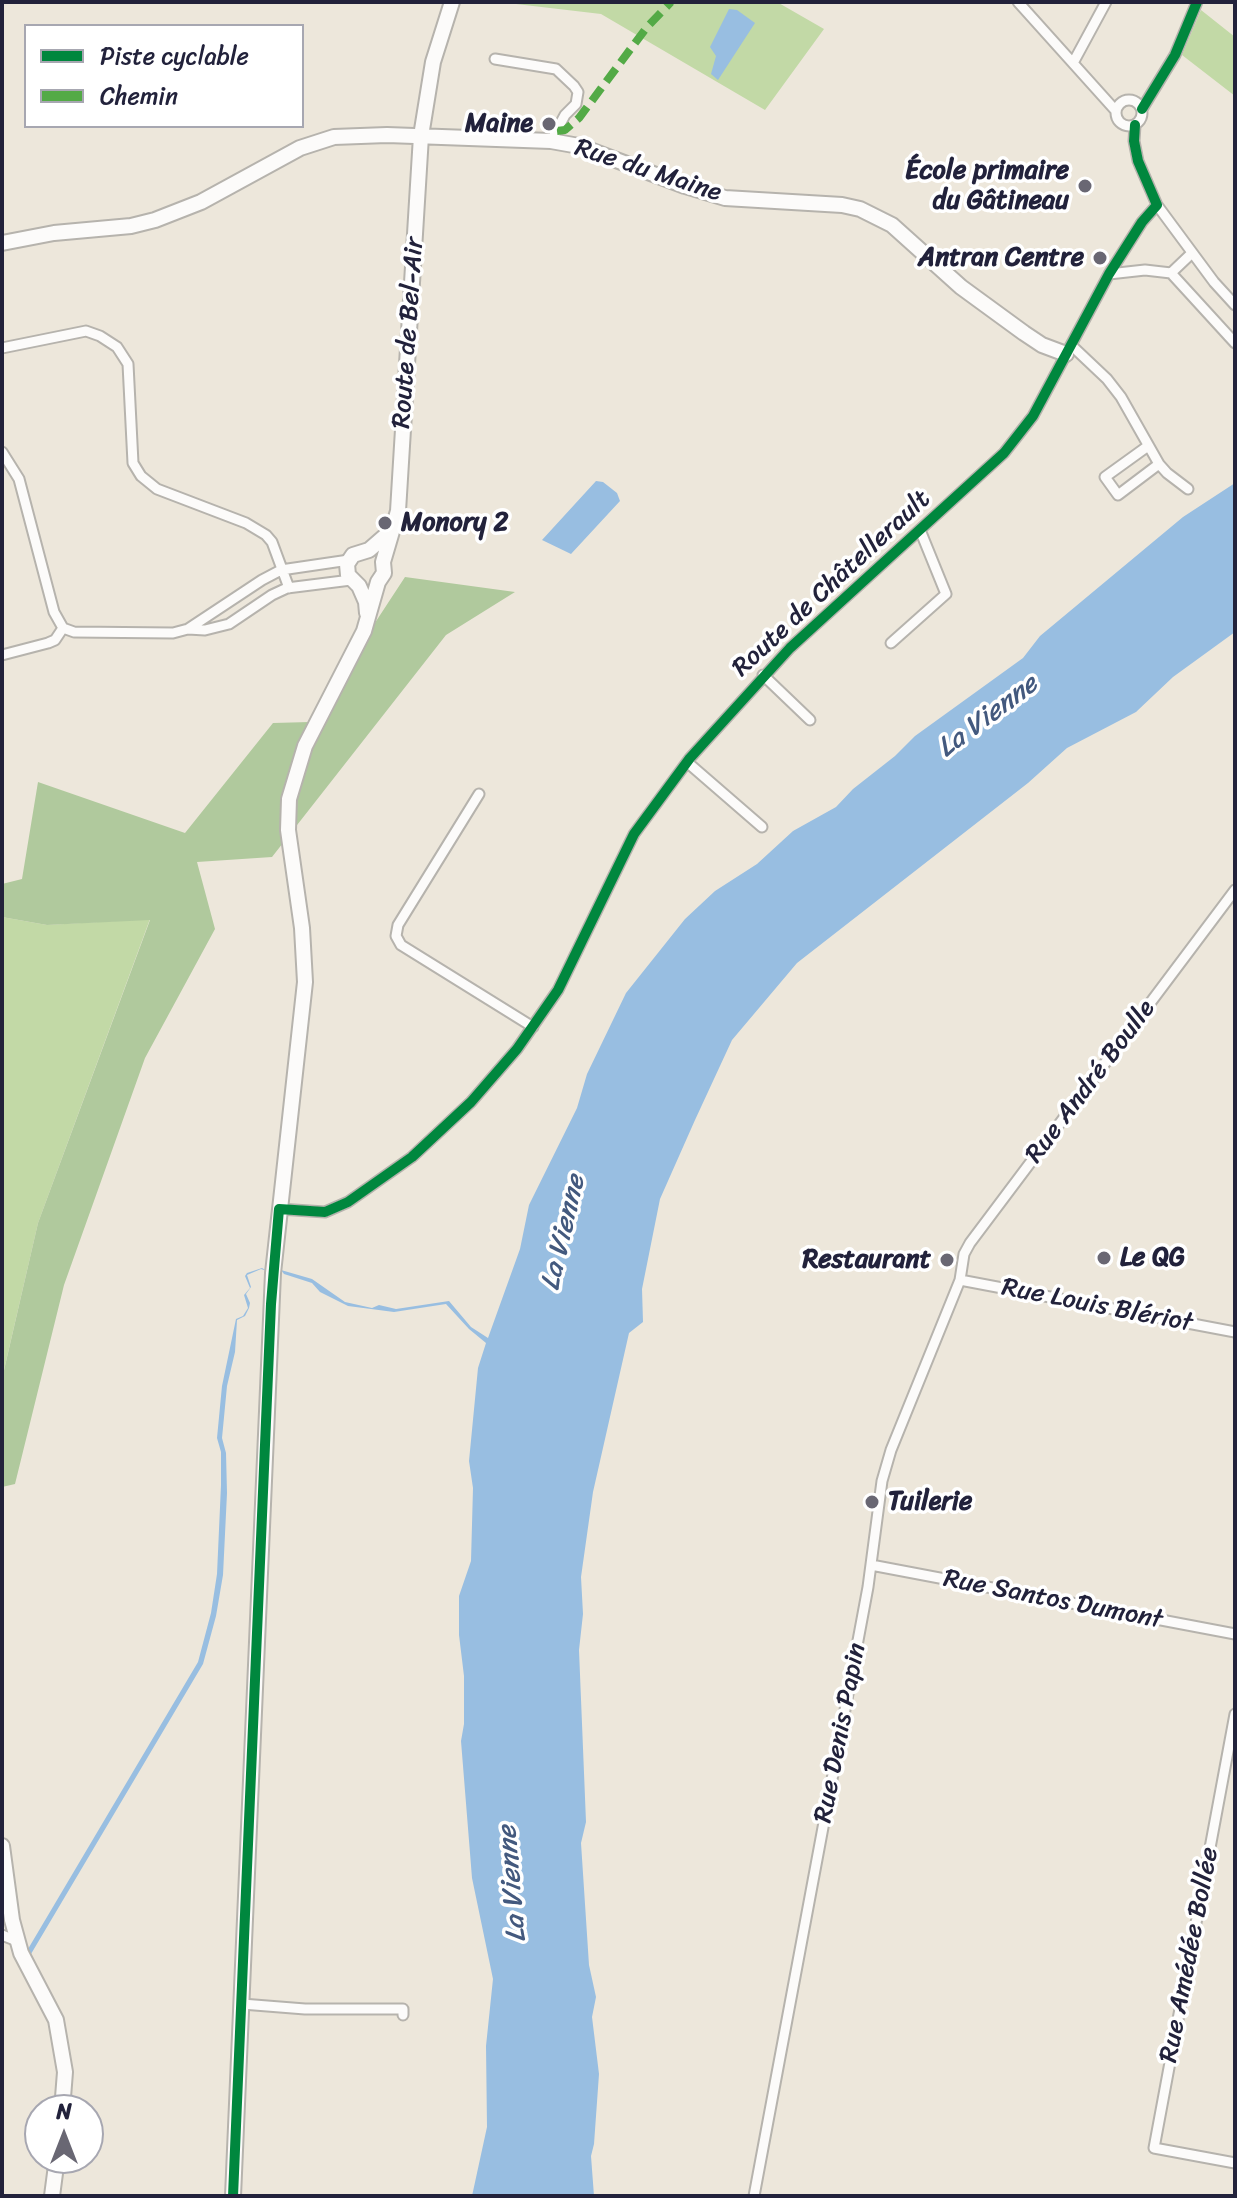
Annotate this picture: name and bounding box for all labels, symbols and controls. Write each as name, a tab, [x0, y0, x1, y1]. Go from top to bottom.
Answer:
legend	[24, 24, 304, 128]
text: Piste cyclable	[100, 35, 249, 77]
text: Chemin	[100, 75, 178, 117]
place label: Maine	[465, 108, 533, 140]
marker: Maine	[540, 115, 558, 133]
street label: Rue du Maine	[571, 133, 725, 209]
place label: École primaire du Gâtineau	[905, 155, 1069, 216]
marker: École primaire du Gâtineau	[1076, 177, 1094, 195]
street label: Route de Bel-Air	[387, 236, 431, 430]
place label: Antran Centre	[918, 242, 1084, 274]
marker: Antran Centre	[1091, 249, 1109, 267]
street label: Route de Châtellerault	[726, 484, 938, 684]
place label: Monory 2	[401, 507, 508, 539]
marker: Monory 2	[376, 514, 394, 532]
water label: La Vienne	[931, 668, 1045, 766]
street label: Rue André Boulle	[1019, 994, 1163, 1170]
water label: La Vienne	[535, 1172, 593, 1294]
place label: Le QG	[1120, 1242, 1185, 1274]
place label: Restaurant	[802, 1244, 931, 1276]
marker: Le QG	[1095, 1249, 1113, 1267]
marker: Restaurant	[938, 1251, 956, 1269]
street label: Rue Louis Blériot	[999, 1272, 1195, 1340]
place label: Tuilerie	[888, 1486, 972, 1518]
marker: Tuilerie	[863, 1493, 881, 1511]
street label: Rue Santos Dumont	[941, 1563, 1165, 1637]
street label: Rue Denis Papin	[808, 1640, 874, 1826]
water label: La Vienne	[491, 1824, 535, 1944]
street label: Rue Amédée Bollée	[1154, 1845, 1226, 2065]
text: N	[56, 2092, 72, 2131]
north arrow	[24, 2094, 104, 2174]

